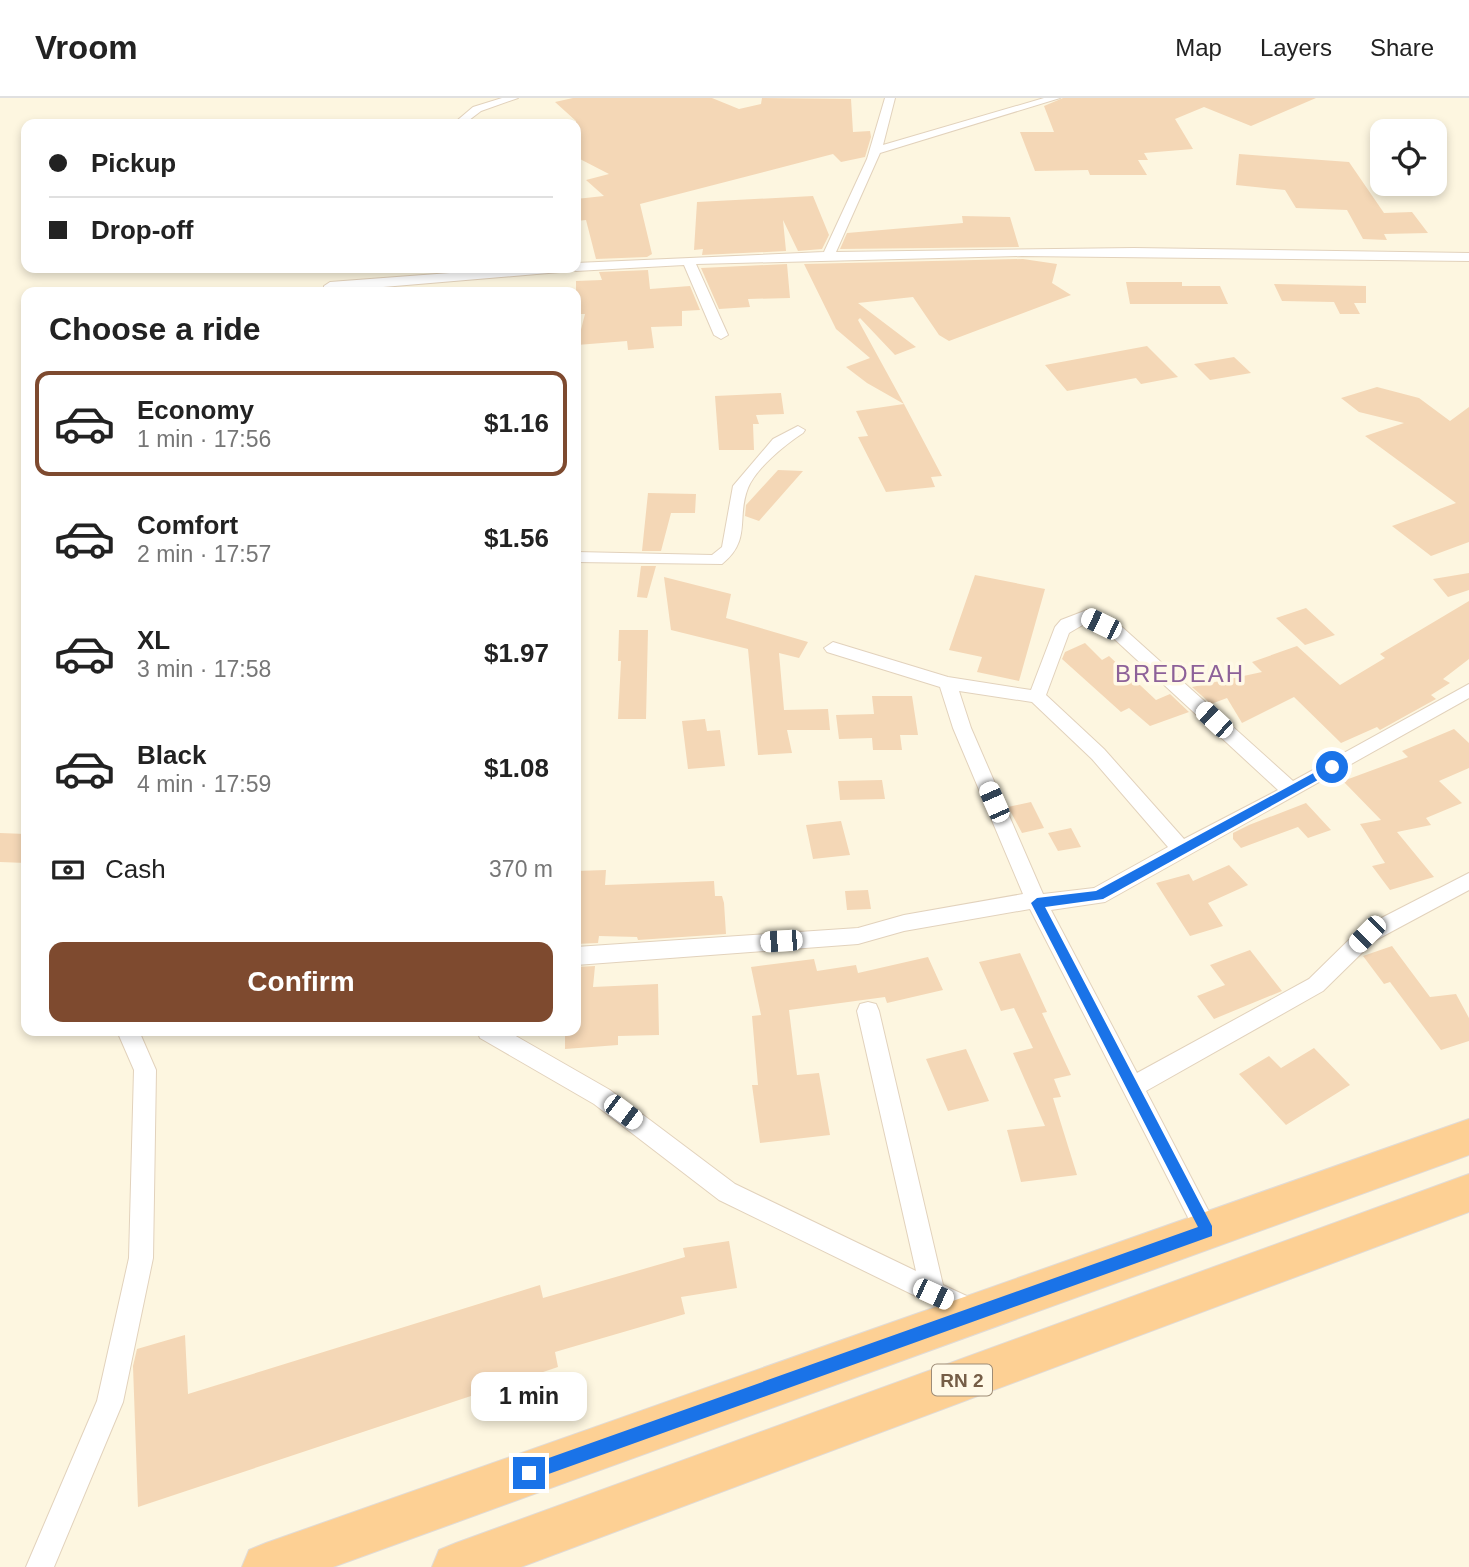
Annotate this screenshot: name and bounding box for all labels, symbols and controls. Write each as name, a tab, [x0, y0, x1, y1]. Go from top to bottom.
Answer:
text: Vroom	[35, 29, 138, 66]
text: Map	[1175, 34, 1222, 61]
text: Layers	[1260, 34, 1332, 61]
text: Share	[1370, 34, 1434, 61]
map controls	[1370, 119, 1447, 196]
button: locate	[1370, 119, 1447, 196]
text: Pickup	[91, 148, 176, 178]
text: Drop-off	[91, 215, 194, 245]
text: Choose a ride	[49, 311, 261, 347]
icon: car	[53, 392, 116, 455]
text: Economy	[137, 395, 254, 425]
text: $1.16	[484, 408, 549, 438]
text: 1 min · 17:56	[137, 426, 271, 452]
icon: car	[53, 507, 116, 570]
text: Comfort	[137, 510, 238, 540]
text: $1.56	[484, 523, 549, 553]
text: 2 min · 17:57	[137, 541, 271, 567]
car	[1078, 605, 1125, 643]
icon: car	[53, 622, 116, 685]
text: XL	[137, 625, 170, 655]
text: $1.97	[484, 638, 549, 668]
text: 3 min · 17:58	[137, 656, 271, 682]
district label: BREDEAH	[1115, 660, 1245, 687]
car	[1192, 698, 1237, 742]
icon: car	[53, 737, 116, 800]
text: Black	[137, 740, 206, 770]
route start	[1316, 751, 1348, 783]
text: $1.08	[484, 753, 549, 783]
text: 4 min · 17:59	[137, 771, 271, 797]
car	[976, 779, 1013, 825]
icon: cash	[49, 851, 87, 889]
text: Cash	[105, 854, 166, 884]
text: 370 m	[489, 856, 553, 882]
car	[1345, 912, 1390, 956]
car	[760, 929, 803, 953]
button: Confirm	[49, 942, 553, 1022]
car	[600, 1091, 647, 1133]
car	[910, 1276, 957, 1312]
road number: RN 2	[932, 1364, 992, 1396]
callout: 1 min	[471, 1372, 587, 1420]
text: 1 min	[499, 1383, 559, 1409]
route end	[513, 1457, 545, 1489]

